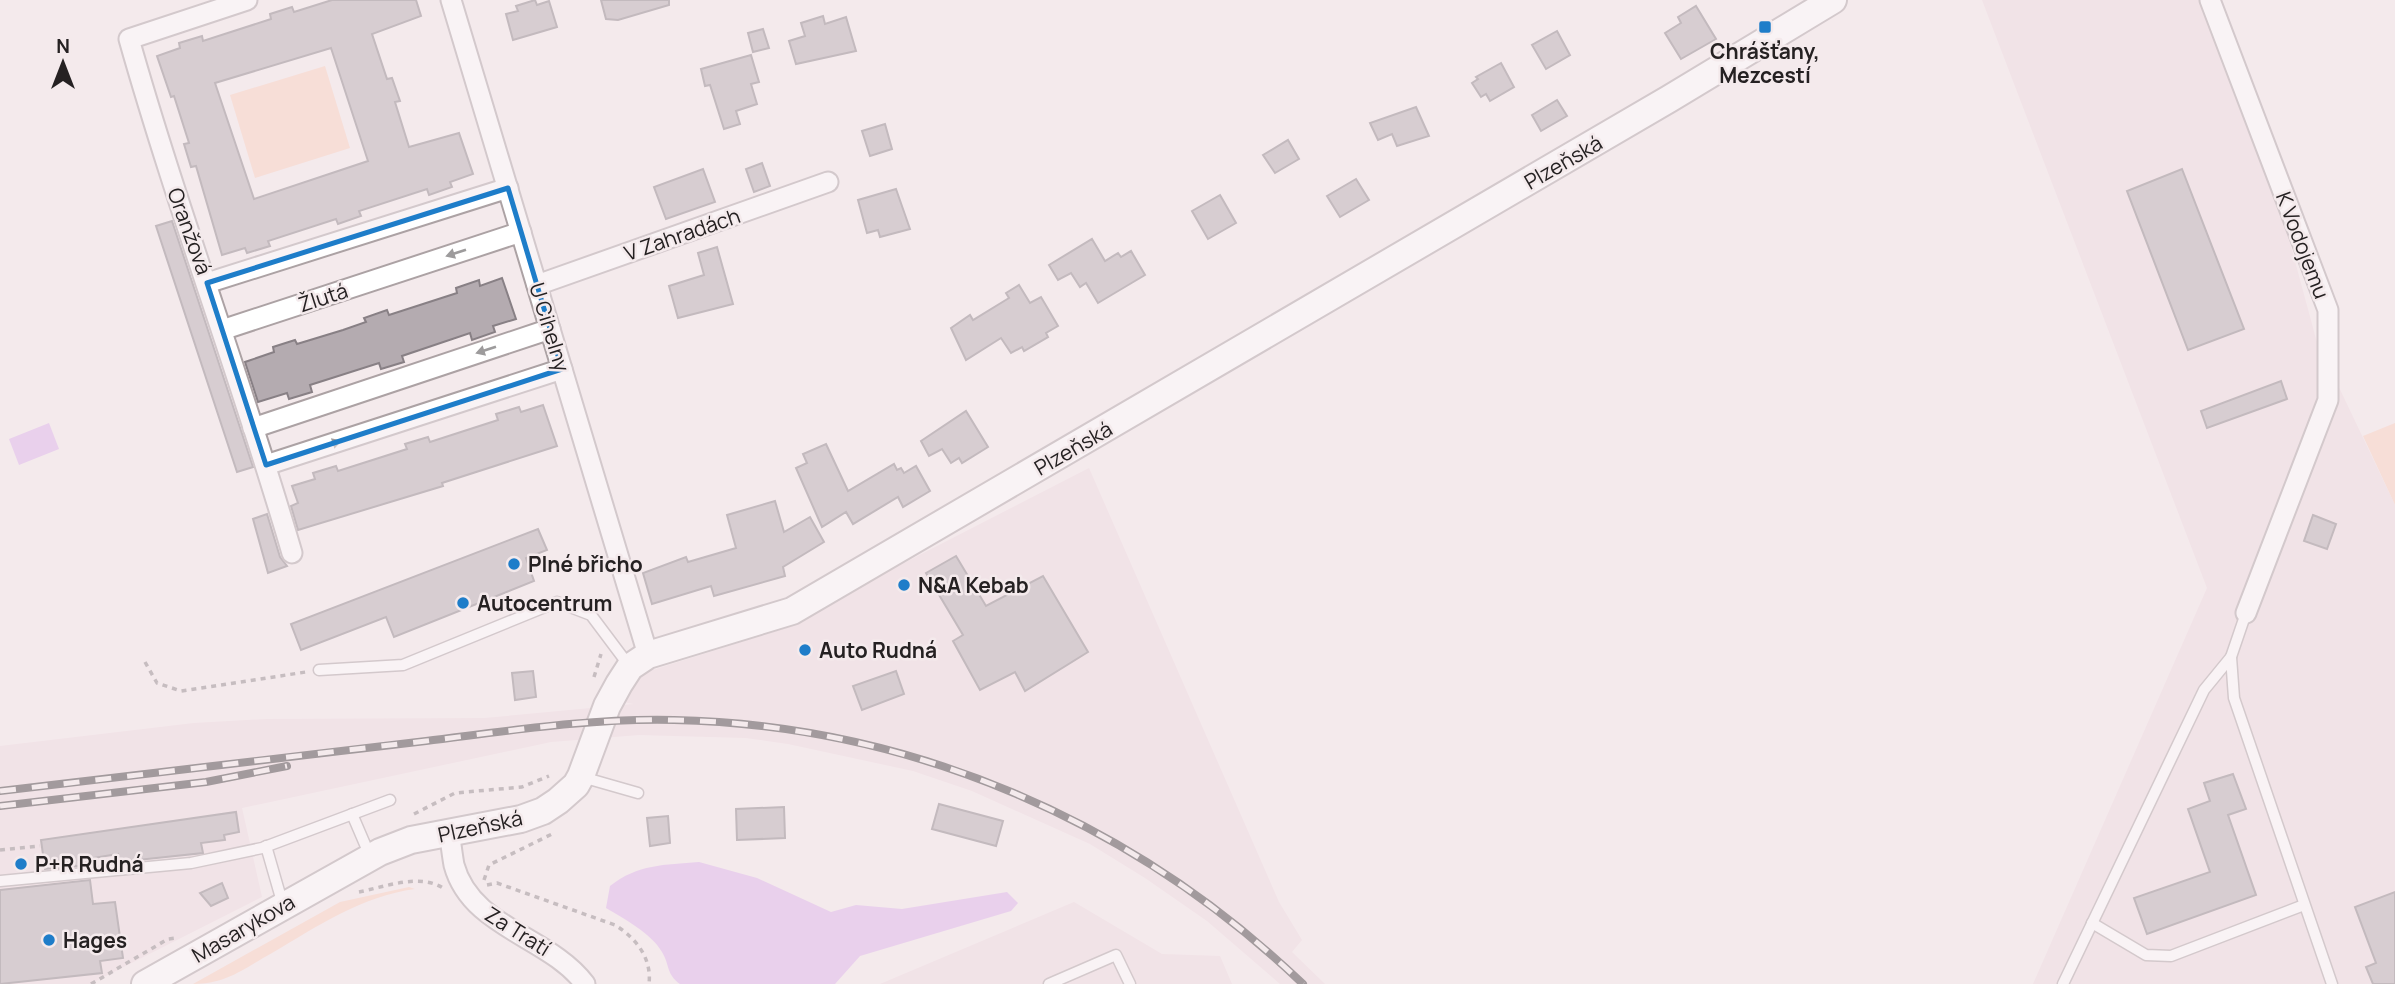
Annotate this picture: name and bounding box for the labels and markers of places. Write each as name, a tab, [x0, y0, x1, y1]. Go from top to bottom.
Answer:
marker: Chrášťany, Mezcestí	[1757, 19, 1773, 35]
place label: Chrášťany, Mezcestí	[1710, 37, 1820, 89]
place label: Plné břicho	[528, 550, 643, 578]
marker: Plné břicho	[506, 556, 522, 572]
place label: N&A Kebab	[918, 571, 1029, 599]
marker: N&A Kebab	[896, 577, 912, 593]
place label: Autocentrum	[477, 589, 612, 617]
marker: Autocentrum	[455, 595, 471, 611]
place label: Auto Rudná	[819, 636, 937, 664]
marker: Auto Rudná	[797, 642, 813, 658]
place label: P+R Rudná	[35, 850, 144, 878]
marker: P+R Rudná	[13, 856, 29, 872]
place label: Hages	[63, 926, 127, 954]
marker: Hages	[41, 932, 57, 948]

